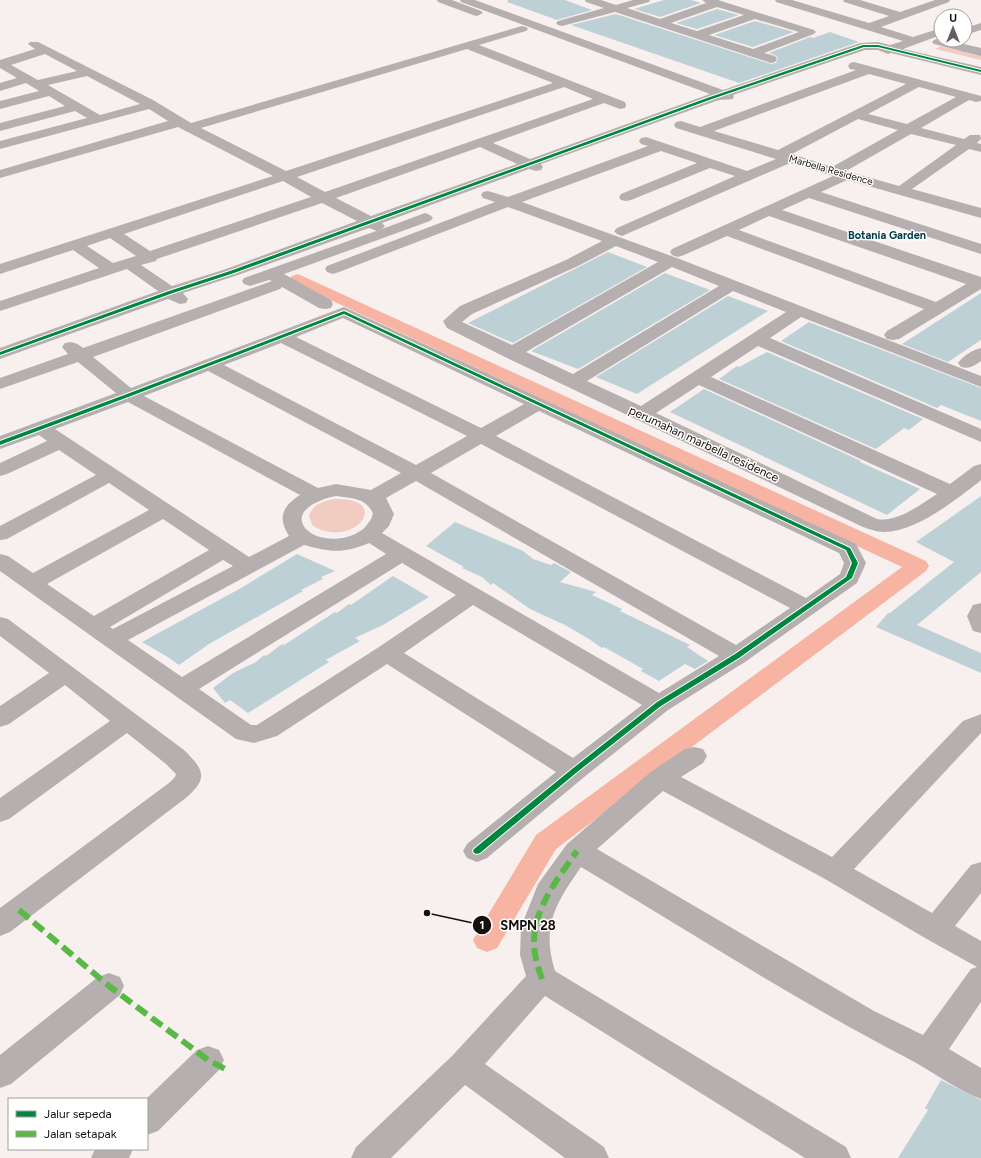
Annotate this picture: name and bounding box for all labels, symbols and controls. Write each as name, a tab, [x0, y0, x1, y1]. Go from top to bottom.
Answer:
north arrow	[933, 8, 973, 48]
text: U	[949, 12, 957, 25]
street label: Marbella Residence	[788, 152, 875, 188]
district label: Botania Garden	[848, 229, 926, 242]
street label: perumahan marbella residence	[627, 403, 782, 485]
callout: SMPN 28	[472, 913, 564, 938]
text: 1	[479, 918, 485, 932]
text: SMPN 28	[500, 918, 556, 933]
legend	[8, 1098, 148, 1150]
text: Jalur sepeda	[44, 1107, 112, 1121]
text: Jalan setapak	[44, 1127, 117, 1141]

